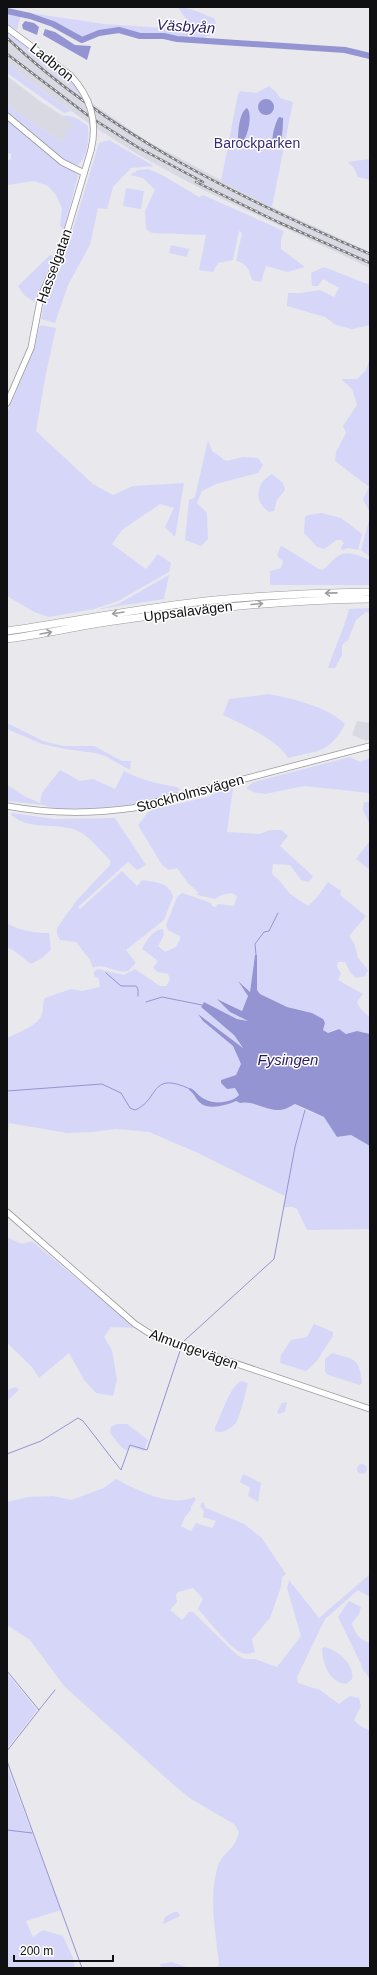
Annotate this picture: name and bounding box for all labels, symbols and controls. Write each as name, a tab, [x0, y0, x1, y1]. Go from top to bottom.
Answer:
water label: Väsbyån	[156, 15, 216, 37]
street label: Ladbron	[27, 40, 77, 84]
park label: Barockparken	[214, 135, 300, 151]
street label: Hasselgatan	[33, 227, 75, 305]
one-way arrow	[325, 589, 338, 597]
street label: Uppsalavägen	[143, 598, 233, 624]
one-way arrow	[250, 600, 263, 607]
one-way arrow	[112, 609, 125, 617]
one-way arrow	[39, 629, 52, 637]
street label: Stockholmsvägen	[135, 771, 245, 815]
water label: Fysingen	[258, 1051, 318, 1068]
street label: Almungevägen	[147, 1326, 241, 1372]
scale bar	[14, 1937, 113, 1963]
text: 200 m	[20, 1944, 53, 1958]

